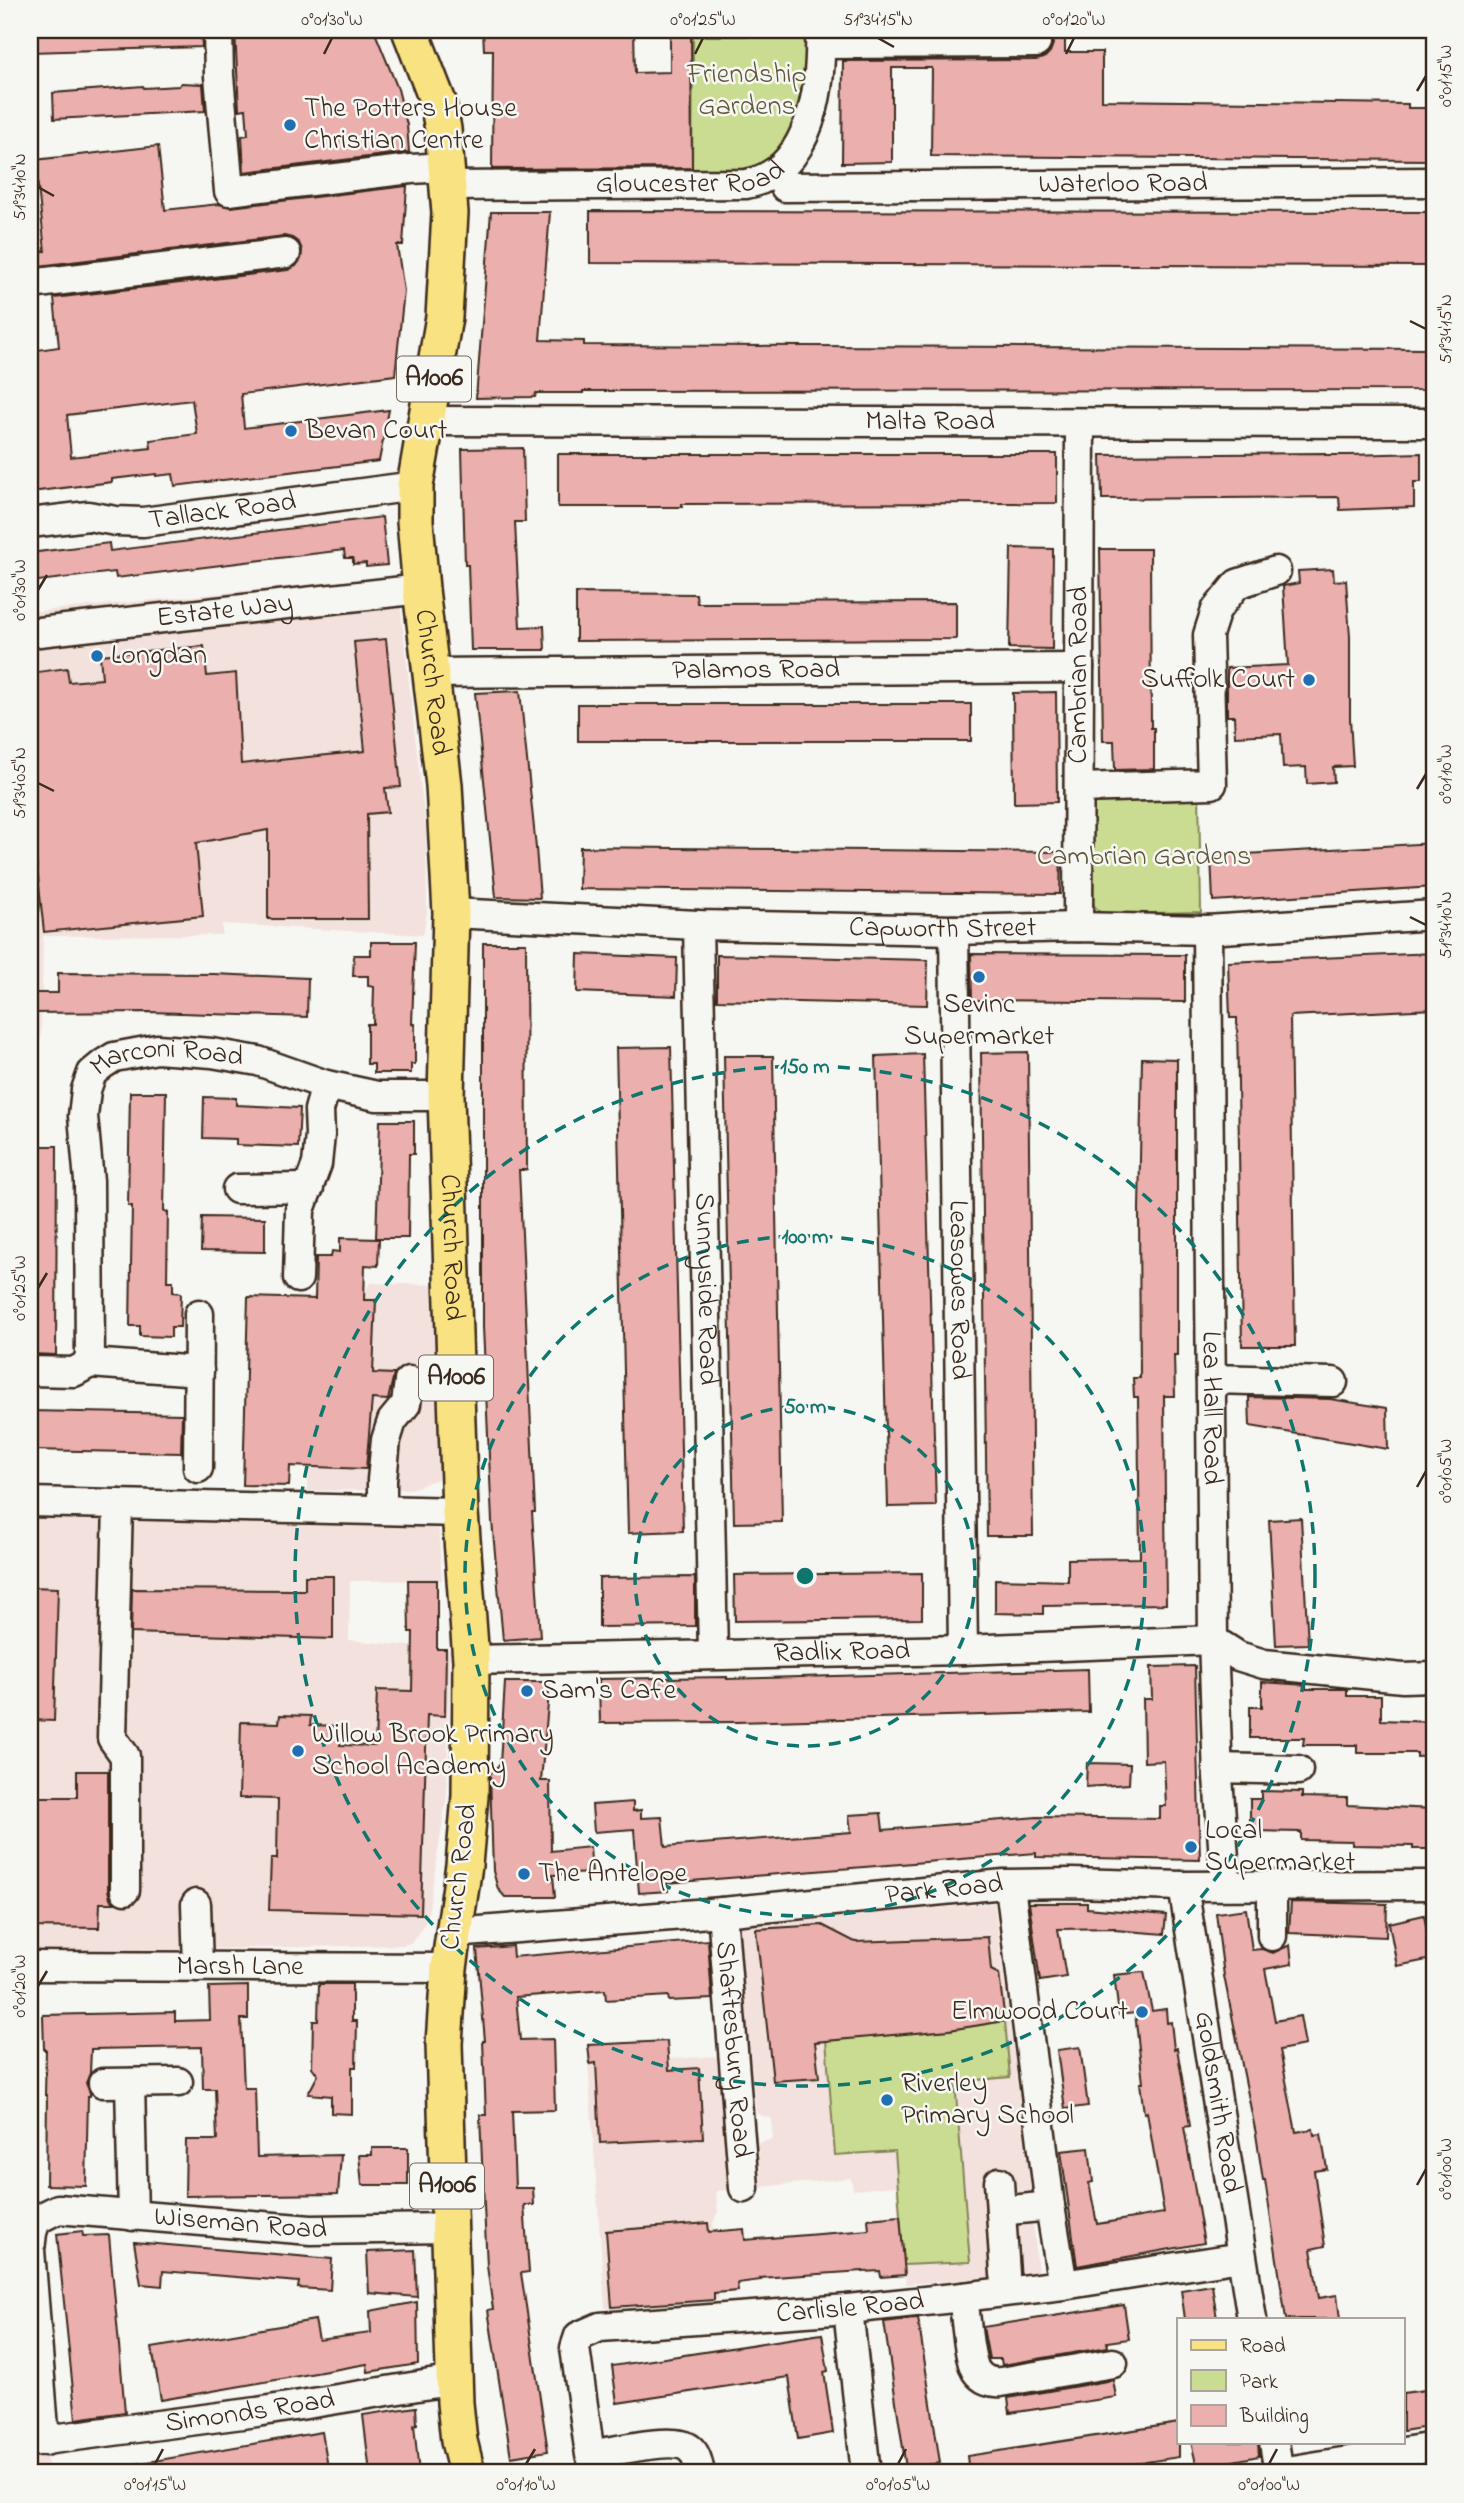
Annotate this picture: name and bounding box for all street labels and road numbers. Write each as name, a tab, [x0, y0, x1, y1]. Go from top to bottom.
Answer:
street label: Gloucester Road	[596, 150, 794, 206]
street label: Waterloo Road	[1038, 163, 1208, 206]
road number: A1006	[397, 356, 471, 402]
street label: Malta Road	[865, 401, 995, 443]
street label: Tallack Road	[146, 481, 299, 542]
street label: Estate Way	[154, 583, 295, 639]
street label: Cambrian Road	[1058, 586, 1100, 764]
street label: Church Road	[403, 607, 461, 758]
street label: Palamos Road	[672, 649, 840, 692]
street label: Capworth Street	[849, 907, 1037, 951]
street label: Marconi Road	[81, 1029, 247, 1087]
street label: Church Road	[428, 1173, 474, 1322]
street label: Sunnyside Road	[683, 1192, 728, 1386]
street label: Leasowes Road	[937, 1200, 980, 1380]
street label: Lea Hall Road	[1190, 1331, 1232, 1485]
road number: A1006	[419, 1356, 493, 1400]
street label: Radlix Road	[773, 1631, 911, 1674]
street label: Church Road	[431, 1801, 489, 1952]
street label: Park Road	[883, 1864, 1005, 1916]
street label: Shaftesbury Road	[704, 1940, 762, 2160]
street label: Marsh Lane	[176, 1946, 304, 1988]
street label: Goldsmith Road	[1183, 2008, 1252, 2196]
road number: A1006	[410, 2164, 484, 2208]
street label: Wiseman Road	[152, 2197, 328, 2250]
street label: Carlisle Road	[775, 2281, 926, 2335]
street label: Simonds Road	[163, 2379, 338, 2444]

